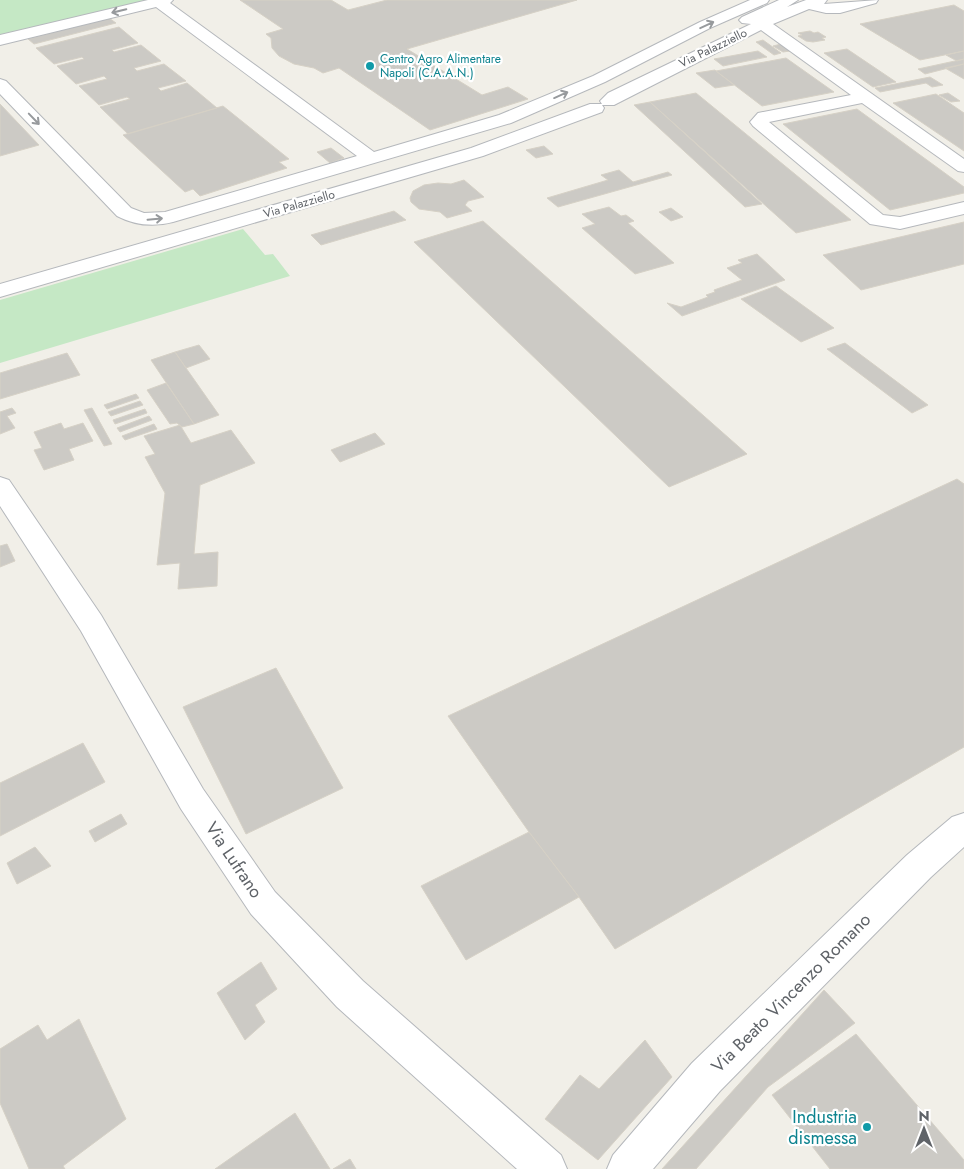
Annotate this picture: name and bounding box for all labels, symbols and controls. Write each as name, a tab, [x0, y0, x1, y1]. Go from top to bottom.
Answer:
one-way arrow	[111, 7, 127, 16]
one-way arrow	[700, 19, 715, 29]
street label: Via Palazziello	[676, 24, 750, 72]
place label: Centro Agro Alimentare Napoli (C.A.A.N.)	[380, 50, 501, 82]
marker: Centro Agro Alimentare Napoli (C.A.A.N.)	[364, 60, 376, 72]
one-way arrow	[553, 90, 568, 100]
one-way arrow	[28, 112, 40, 125]
street label: Via Palazziello	[261, 185, 337, 223]
one-way arrow	[147, 214, 163, 223]
street label: Via Lufrano	[199, 817, 269, 903]
street label: Via Beato Vincenzo Romano	[705, 907, 877, 1079]
place label: Industria dismessa	[788, 1104, 857, 1151]
north arrow	[899, 1104, 949, 1154]
text: N	[918, 1106, 930, 1126]
marker: Industria dismessa	[861, 1121, 873, 1133]

